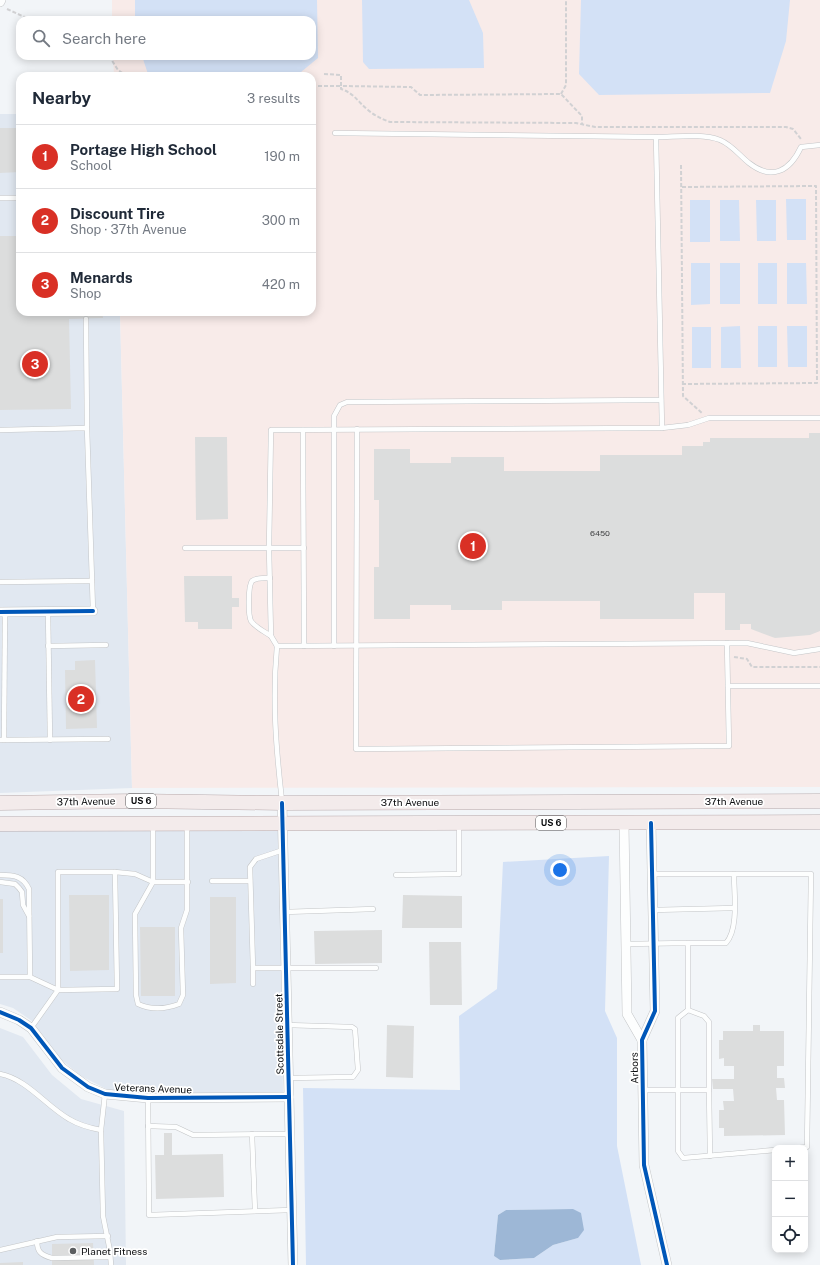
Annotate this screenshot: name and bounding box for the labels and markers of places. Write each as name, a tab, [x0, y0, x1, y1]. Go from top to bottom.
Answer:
pin: 3	[22, 349, 48, 379]
pin: 1	[460, 531, 486, 561]
pin: 2	[68, 684, 94, 714]
place label: Planet Fitness	[81, 1245, 147, 1257]
marker: Planet Fitness	[68, 1246, 78, 1256]

